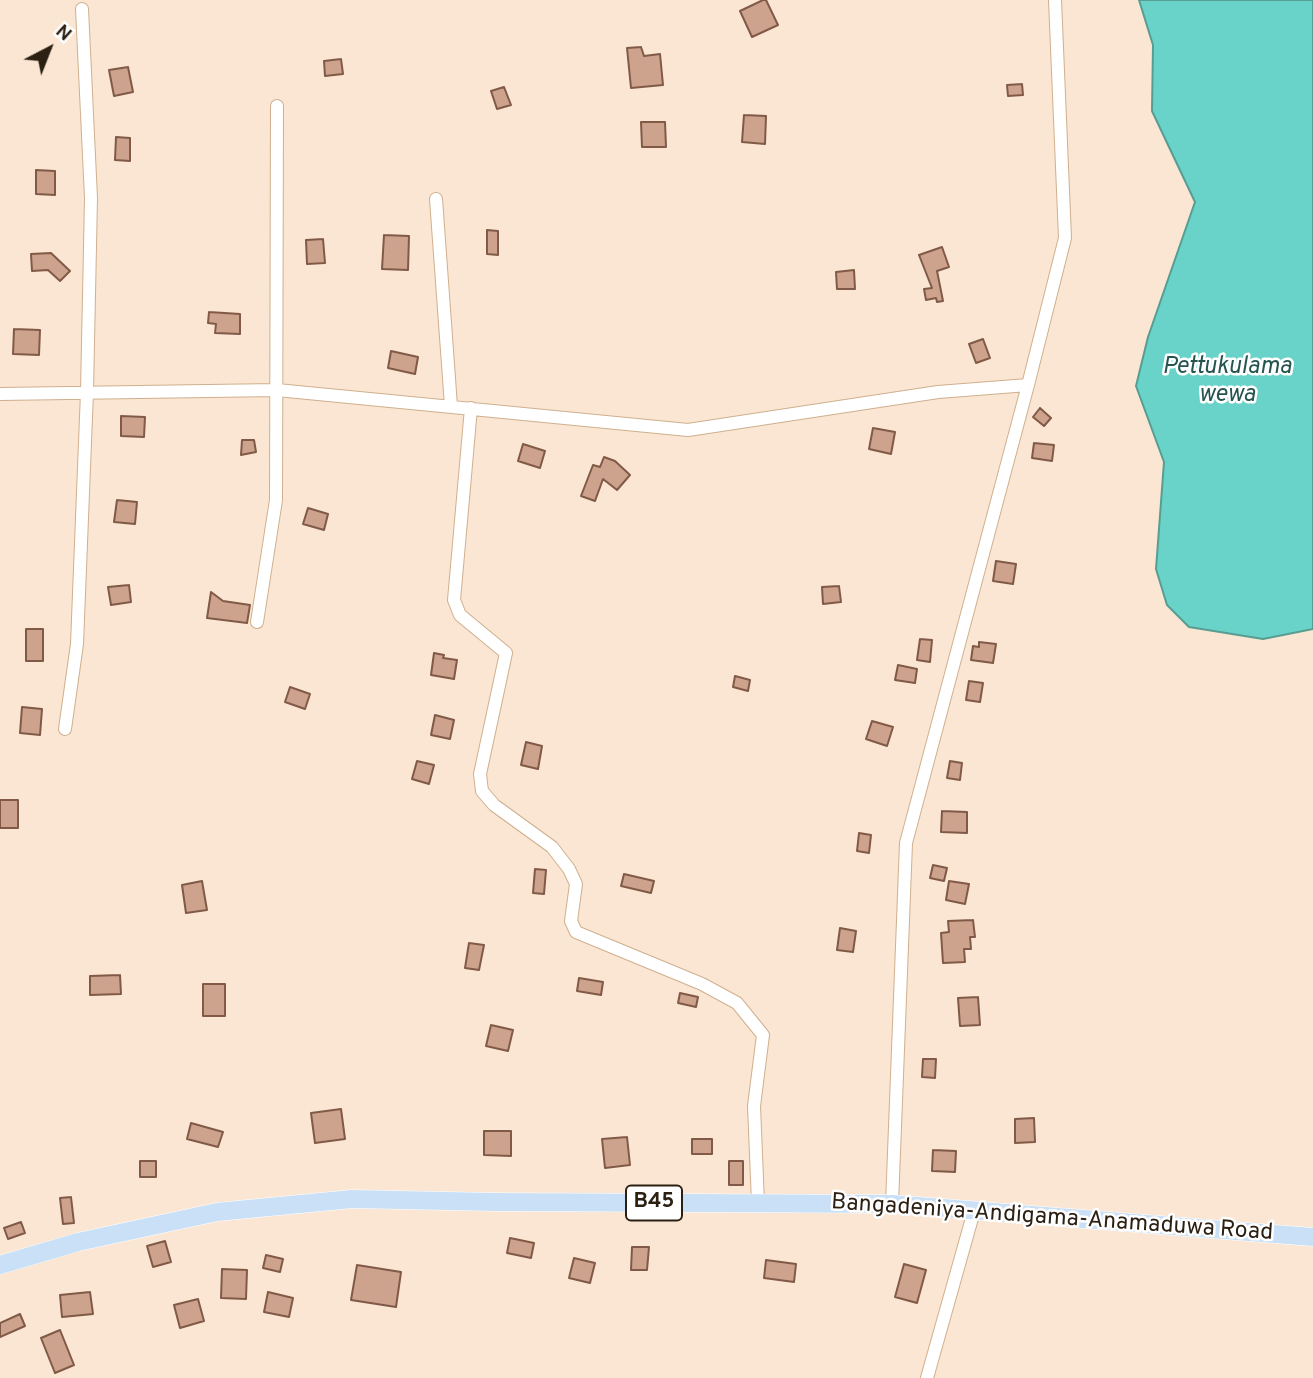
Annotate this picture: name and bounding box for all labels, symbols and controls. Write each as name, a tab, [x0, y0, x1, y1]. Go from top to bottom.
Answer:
north arrow	[14, 14, 84, 84]
text: N	[50, 20, 76, 47]
water label: Pettukulama wewa	[1162, 354, 1292, 410]
road number: B45	[626, 1186, 682, 1220]
street label: Bangadeniya-Andigama-Anamaduwa Road	[830, 1190, 1274, 1248]

